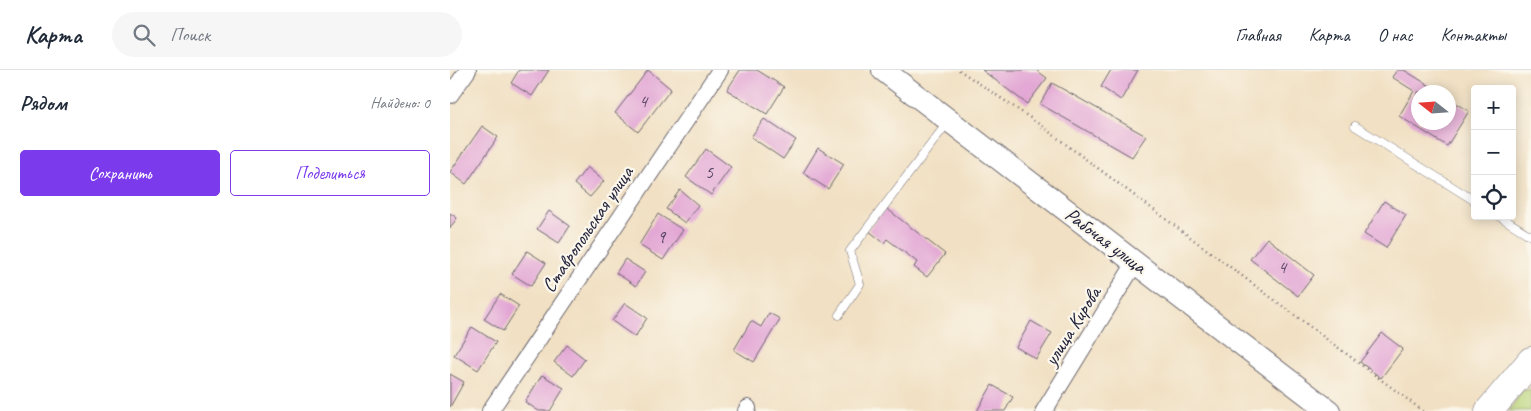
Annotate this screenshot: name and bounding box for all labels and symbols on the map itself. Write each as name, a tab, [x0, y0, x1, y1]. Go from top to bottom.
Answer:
north arrow	[1411, 85, 1456, 130]
house number: 4	[639, 90, 649, 112]
street label: Ставропольская улица	[536, 160, 640, 297]
house number: 5	[705, 161, 714, 183]
street label: Рабочая улица	[1060, 202, 1152, 280]
house number: 9	[657, 226, 667, 248]
house number: 4	[1278, 256, 1288, 278]
street label: улица Кирова	[1038, 281, 1107, 371]

